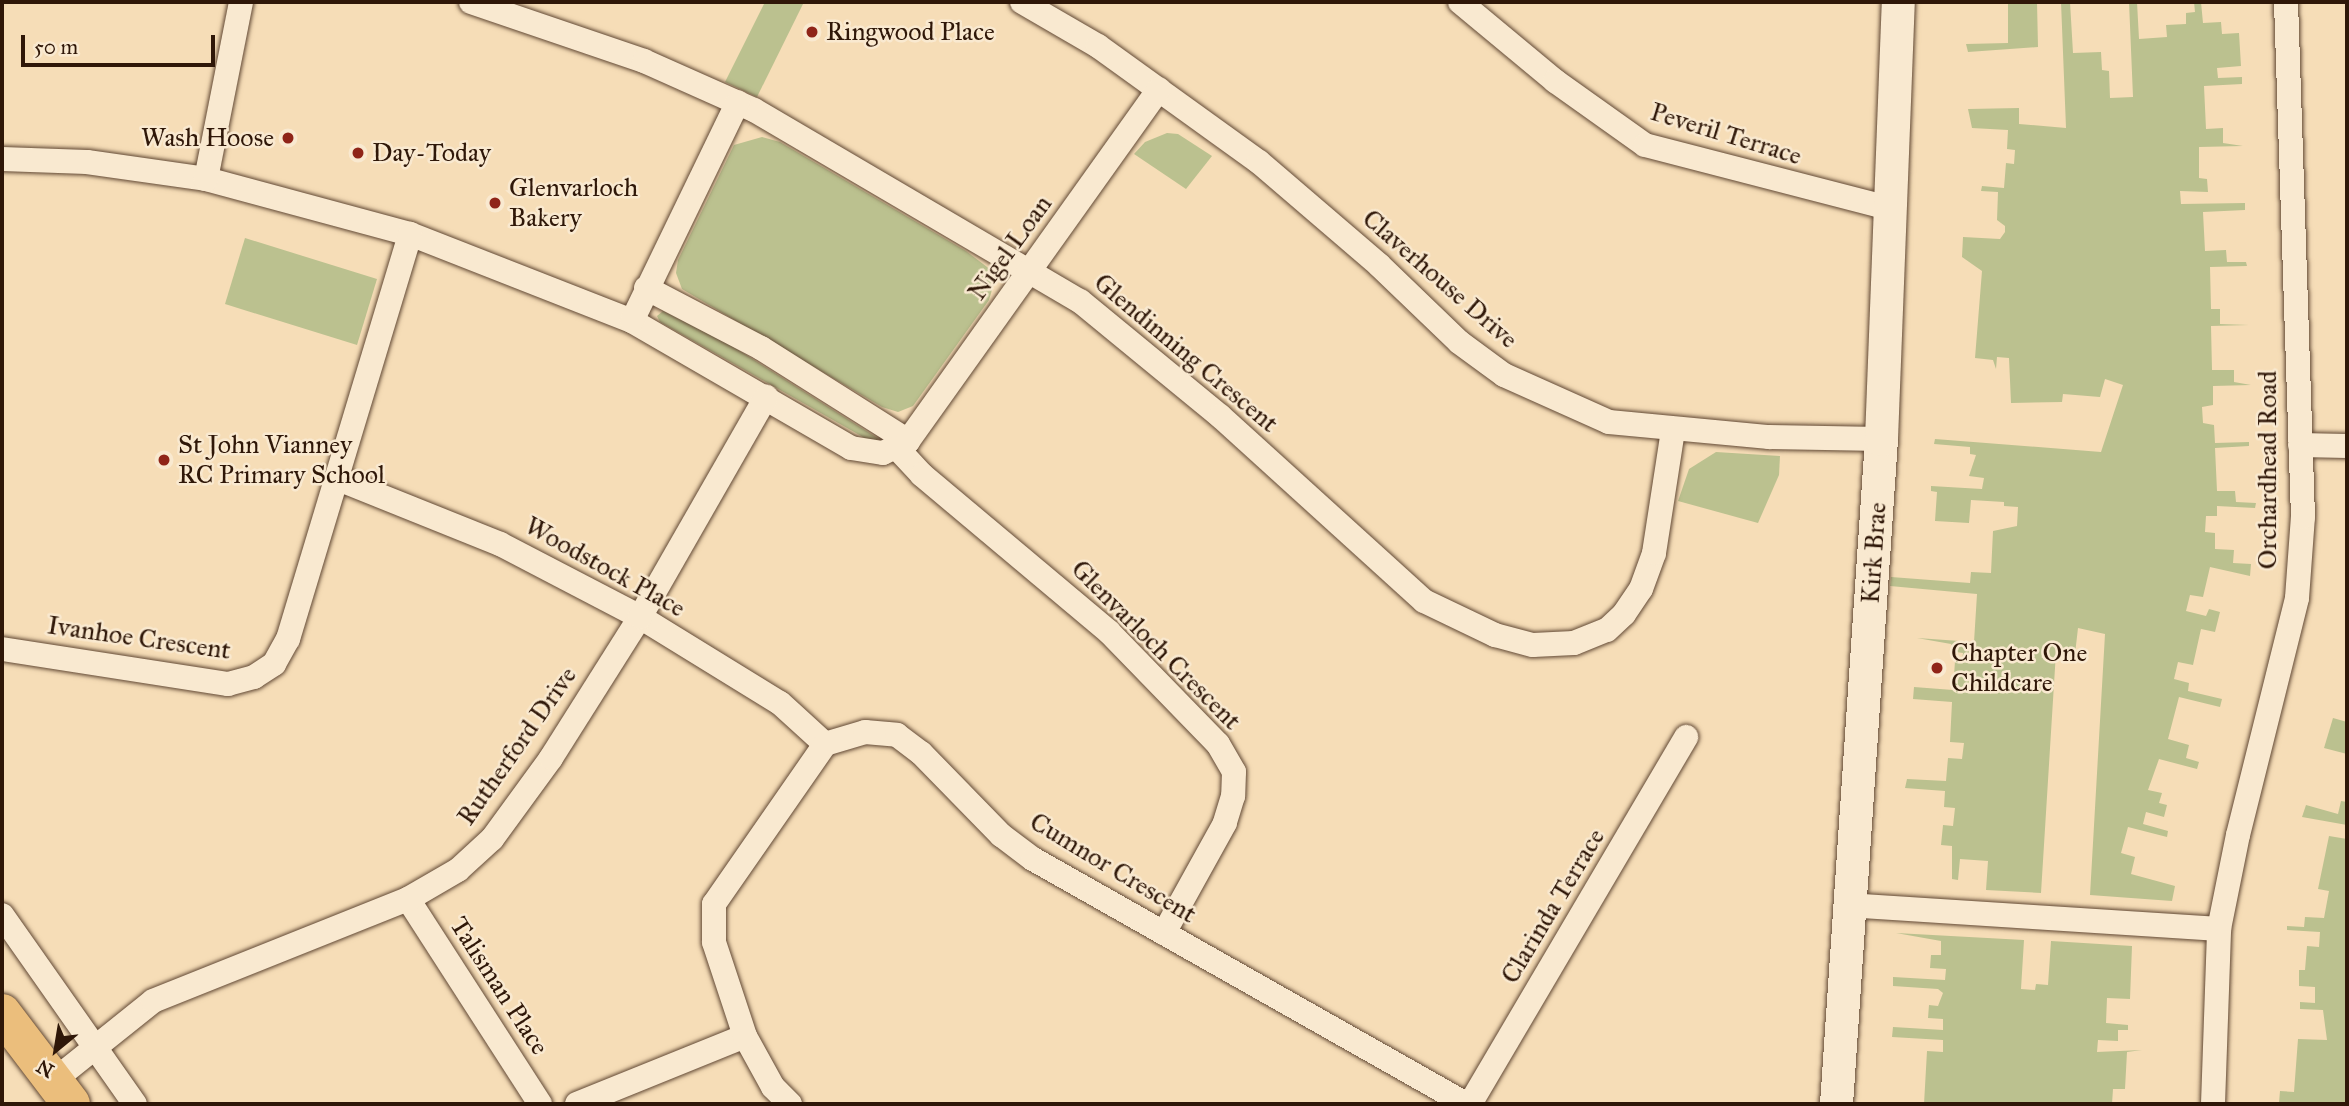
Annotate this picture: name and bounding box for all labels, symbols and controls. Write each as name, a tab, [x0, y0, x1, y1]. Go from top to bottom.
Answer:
place label: Ringwood Place	[826, 16, 995, 48]
scale bar	[24, 21, 219, 65]
marker: Ringwood Place	[804, 24, 820, 40]
text: 50 m	[34, 34, 78, 60]
street label: Peveril Terrace	[1647, 96, 1805, 172]
place label: Wash Hoose	[141, 122, 274, 154]
marker: Wash Hoose	[280, 130, 296, 146]
place label: Day-Today	[372, 137, 491, 169]
marker: Day-Today	[350, 145, 366, 161]
place label: Glenvarloch Bakery	[509, 172, 638, 234]
street label: Nigel Loan	[961, 189, 1059, 307]
marker: Glenvarloch Bakery	[487, 195, 503, 211]
street label: Claverhouse Drive	[1356, 203, 1524, 355]
street label: Glendinning Crescent	[1088, 267, 1284, 439]
street label: Orchardhead Road	[2252, 371, 2284, 569]
place label: St John Vianney RC Primary School	[178, 429, 385, 490]
marker: St John Vianney RC Primary School	[156, 452, 172, 468]
street label: Kirk Brae	[1855, 501, 1893, 605]
street label: Woodstock Place	[519, 510, 691, 624]
street label: Glenvarloch Crescent	[1065, 554, 1247, 736]
street label: Ivanhoe Crescent	[45, 610, 233, 666]
place label: Chapter One Childcare	[1951, 637, 2087, 698]
marker: Chapter One Childcare	[1929, 660, 1945, 676]
street label: Rutherford Drive	[451, 661, 583, 831]
street label: Cumnor Crescent	[1024, 806, 1202, 930]
street label: Clarinda Terrace	[1495, 823, 1611, 989]
street label: Talisman Place	[443, 911, 555, 1061]
north arrow	[21, 1015, 91, 1085]
text: N	[33, 1055, 58, 1083]

